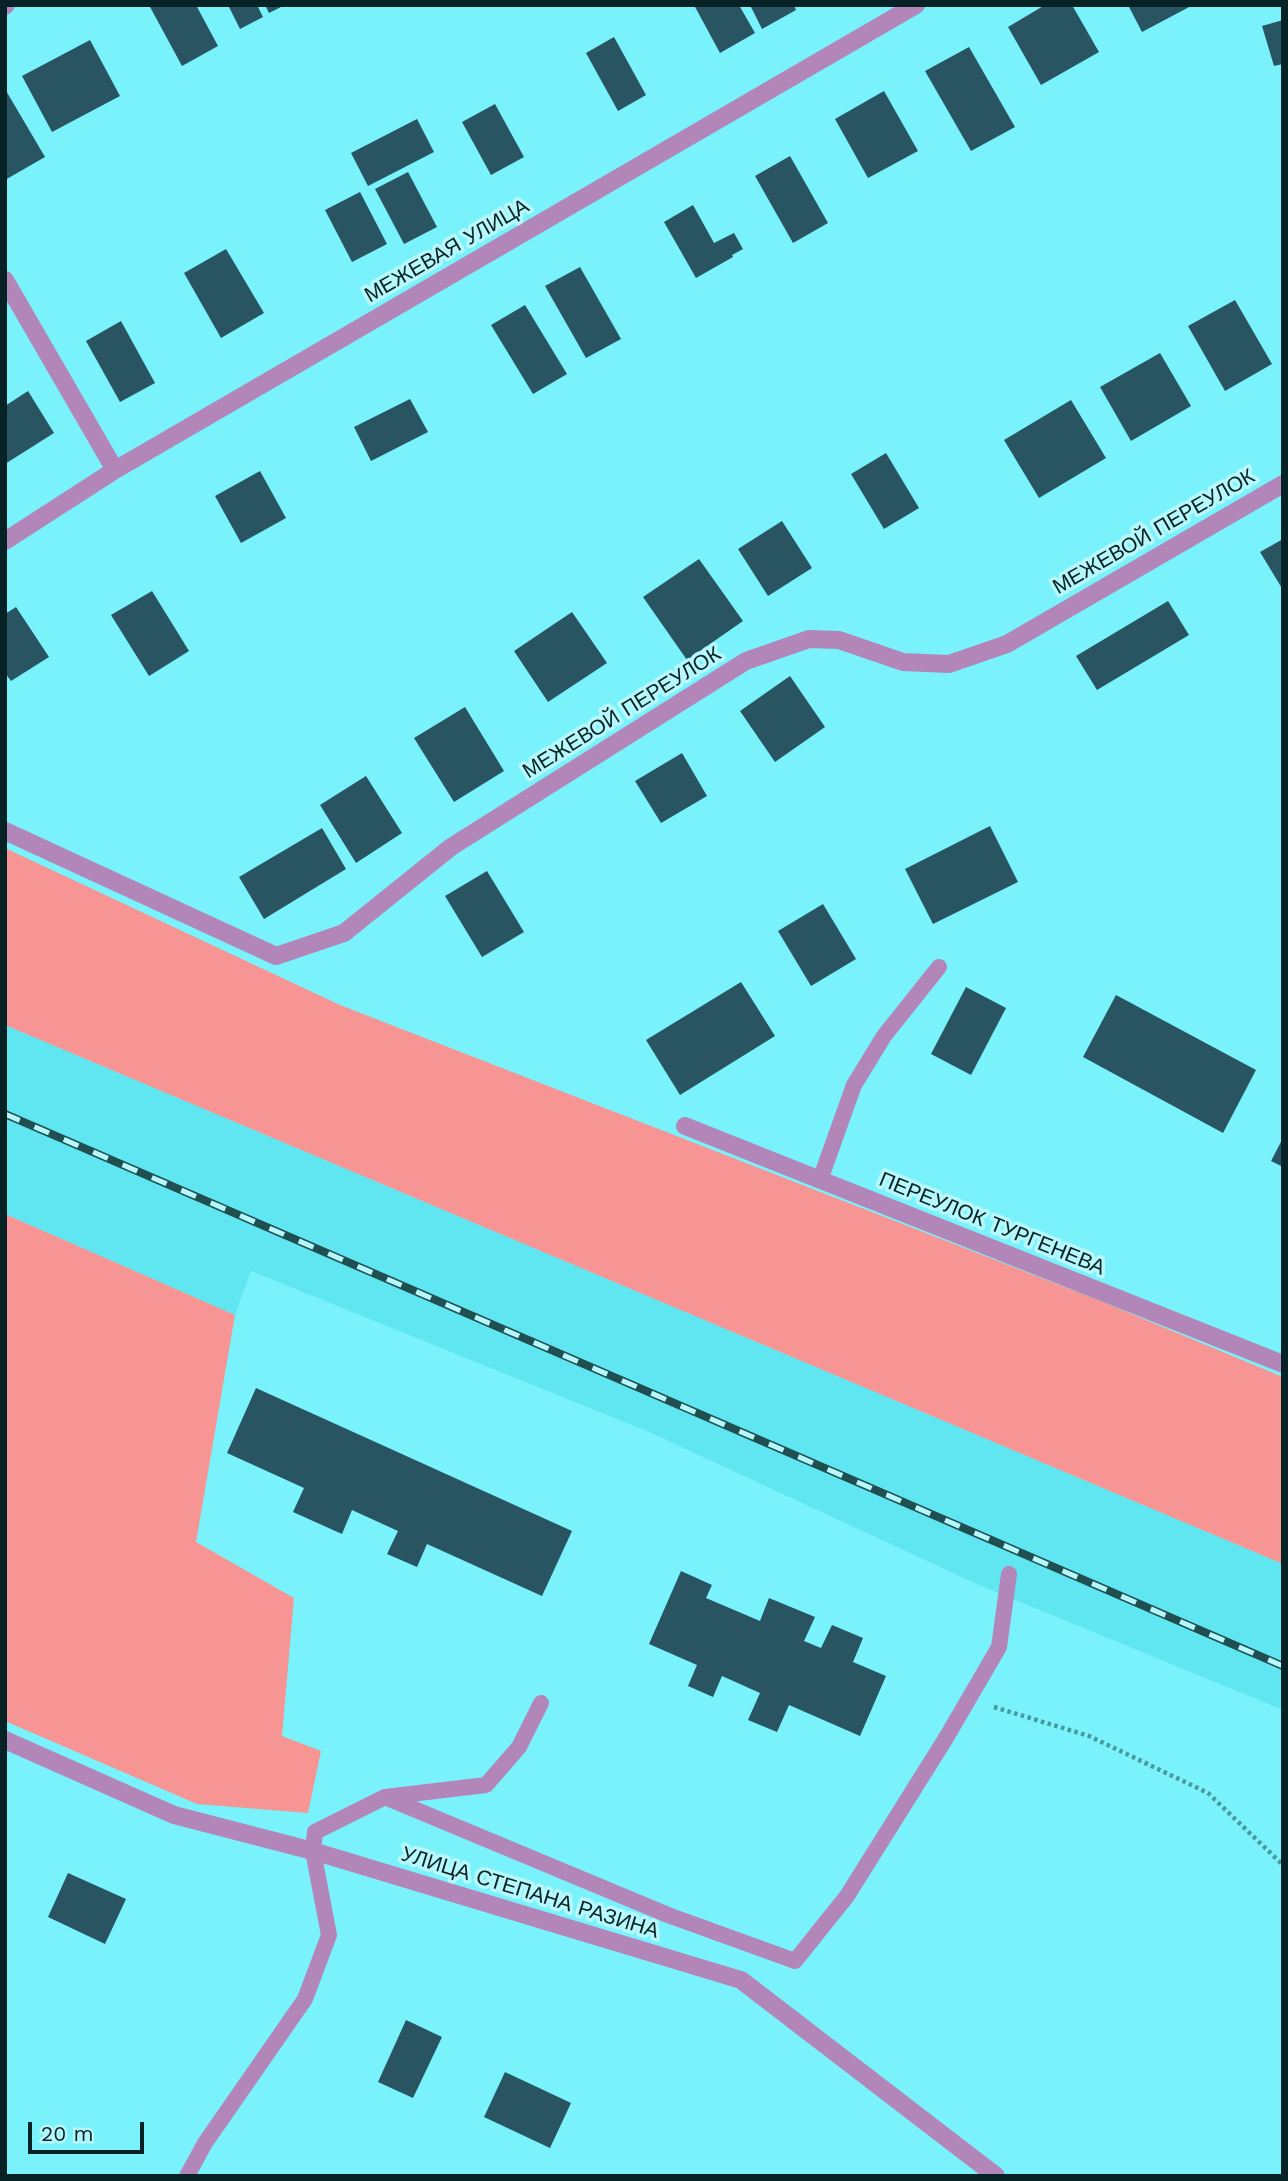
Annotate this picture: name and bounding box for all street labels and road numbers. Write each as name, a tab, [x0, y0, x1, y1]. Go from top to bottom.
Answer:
street label: МЕЖЕВАЯ УЛИЦА	[360, 194, 534, 308]
street label: МЕЖЕВОЙ ПЕРЕУЛОК	[1049, 464, 1259, 600]
street label: МЕЖЕВОЙ ПЕРЕУЛОК	[518, 642, 726, 784]
street label: ПЕРЕУЛОК ТУРГЕНЕВА	[875, 1167, 1109, 1281]
street label: УЛИЦА СТЕПАНА РАЗИНА	[398, 1842, 662, 1944]

